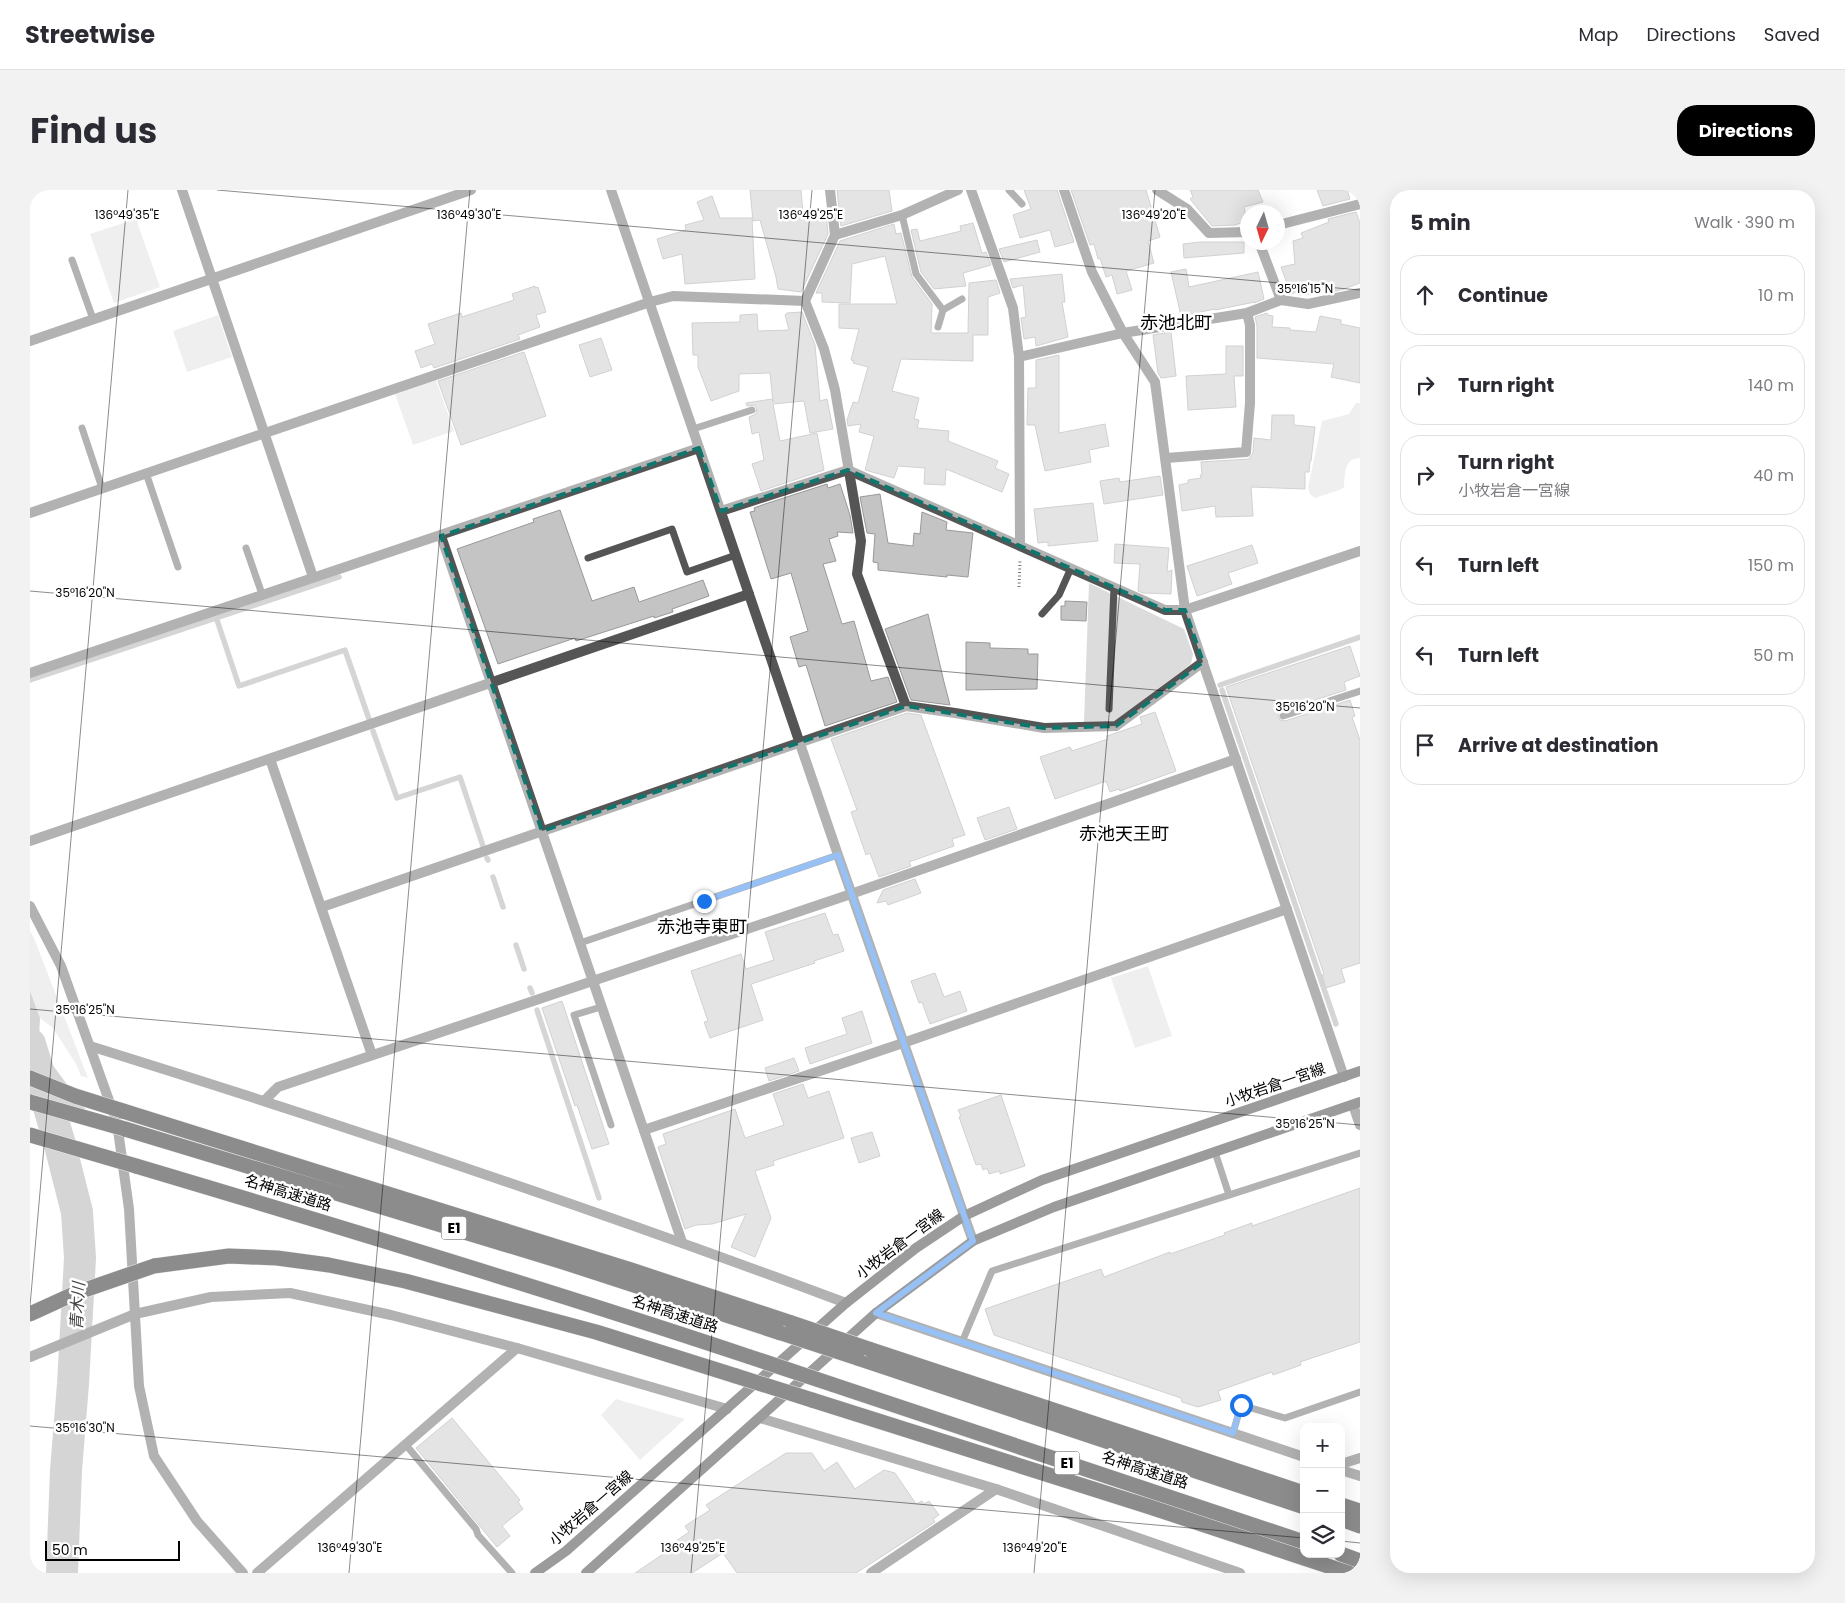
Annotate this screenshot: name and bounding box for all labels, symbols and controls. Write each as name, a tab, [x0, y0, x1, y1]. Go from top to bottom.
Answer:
text: Streetwise	[25, 18, 155, 51]
text: Map	[1579, 22, 1618, 47]
text: Directions	[1646, 22, 1736, 47]
text: Saved	[1764, 22, 1820, 47]
button: Directions	[1677, 105, 1815, 156]
text: Find us	[30, 106, 157, 155]
north arrow	[1240, 205, 1285, 250]
text: 136°49'35"E	[95, 206, 159, 223]
text: 136°49'30"E	[437, 206, 501, 223]
text: 136°49'25"E	[779, 206, 843, 223]
text: 136°49'20"E	[1122, 206, 1186, 223]
text: 5 min	[1410, 208, 1471, 237]
text: Walk · 390 m	[1694, 211, 1795, 234]
text: 35°16'15"N	[1277, 280, 1333, 297]
icon: ahead	[1411, 281, 1439, 309]
text: Continue	[1458, 282, 1548, 309]
text: 10 m	[1758, 284, 1794, 307]
district label: 赤池北町	[1140, 310, 1212, 335]
icon: right	[1411, 371, 1439, 399]
text: Turn right	[1458, 372, 1554, 399]
text: 140 m	[1748, 374, 1794, 397]
text: Turn right	[1458, 449, 1554, 476]
icon: right	[1411, 461, 1439, 489]
text: 40 m	[1753, 464, 1794, 487]
text: 小牧岩倉一宮線	[1458, 479, 1570, 502]
icon: left	[1411, 551, 1439, 579]
text: Turn left	[1458, 552, 1539, 579]
text: 150 m	[1748, 554, 1794, 577]
text: 35°16'20"N	[55, 584, 115, 601]
icon: left	[1411, 641, 1439, 669]
text: Turn left	[1458, 642, 1539, 669]
text: 50 m	[1753, 644, 1794, 667]
text: 35°16'20"N	[1275, 698, 1335, 715]
icon: arrive	[1411, 731, 1439, 759]
text: Arrive at destination	[1458, 732, 1659, 759]
district label: 赤池天王町	[1079, 821, 1169, 846]
route end	[693, 890, 716, 913]
district label: 赤池寺東町	[657, 914, 747, 939]
text: 35°16'25"N	[55, 1001, 115, 1018]
street label: 小牧岩倉一宮線	[1222, 1058, 1328, 1112]
text: 35°16'25"N	[1275, 1115, 1335, 1132]
street label: 名神高速道路	[242, 1169, 334, 1216]
street label: 小牧岩倉一宮線	[851, 1204, 948, 1284]
road number: E1	[442, 1216, 466, 1240]
water label: 青木川	[65, 1279, 90, 1331]
street label: 名神高速道路	[629, 1290, 721, 1337]
route start	[1230, 1394, 1253, 1417]
text: 35°16'30"N	[55, 1419, 115, 1436]
map controls	[1300, 1423, 1345, 1558]
button: +	[1300, 1423, 1345, 1468]
street label: 名神高速道路	[1099, 1446, 1191, 1493]
road number: E1	[1054, 1452, 1080, 1474]
street label: 小牧岩倉一宮線	[544, 1465, 637, 1550]
button: −	[1300, 1468, 1345, 1513]
button: layers	[1300, 1513, 1345, 1558]
scale bar	[45, 1538, 180, 1561]
text: 136°49'30"E	[318, 1539, 382, 1556]
text: 136°49'25"E	[661, 1539, 725, 1556]
text: 136°49'20"E	[1003, 1539, 1067, 1556]
text: 50 m	[52, 1540, 88, 1560]

